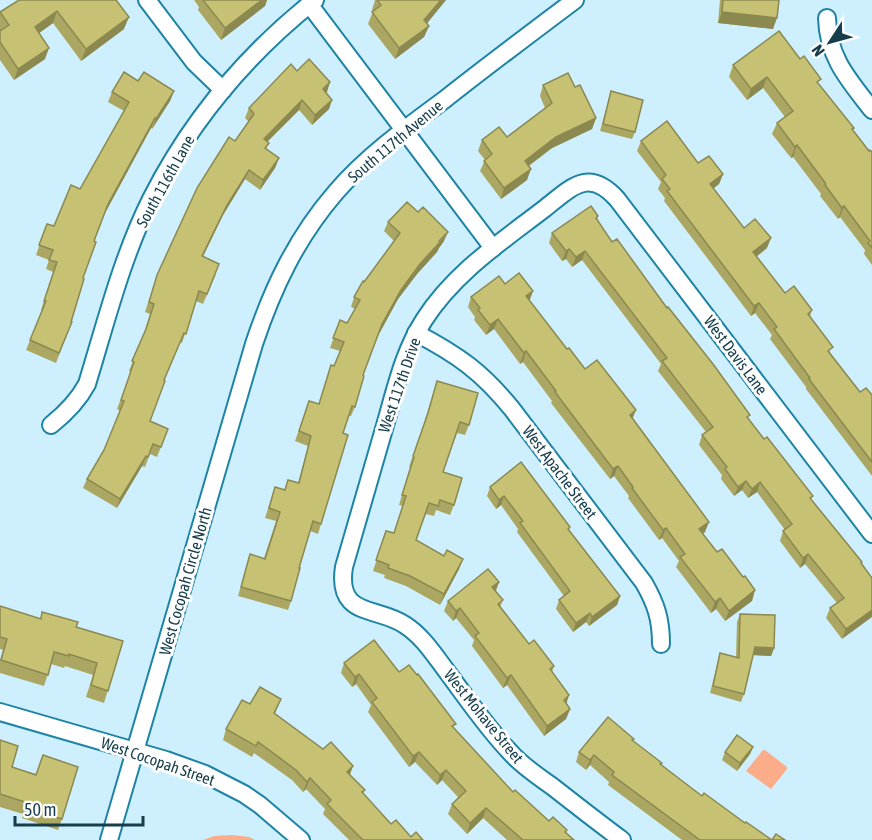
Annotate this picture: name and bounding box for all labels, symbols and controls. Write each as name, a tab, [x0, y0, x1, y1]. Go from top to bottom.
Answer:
north arrow	[800, 12, 860, 72]
text: N	[808, 42, 828, 60]
street label: South 117th Avenue	[344, 96, 446, 186]
street label: South 116th Lane	[132, 132, 198, 230]
street label: West Davis Lane	[701, 312, 771, 398]
street label: West 117th Drive	[374, 335, 424, 435]
street label: West Apache Street	[518, 422, 601, 523]
street label: West Cocopah Circle North	[155, 505, 216, 657]
street label: West Mohave Street	[441, 666, 528, 767]
street label: West Cocopah Street	[98, 733, 218, 790]
scale bar	[15, 789, 142, 827]
text: 50 m	[24, 799, 56, 820]

